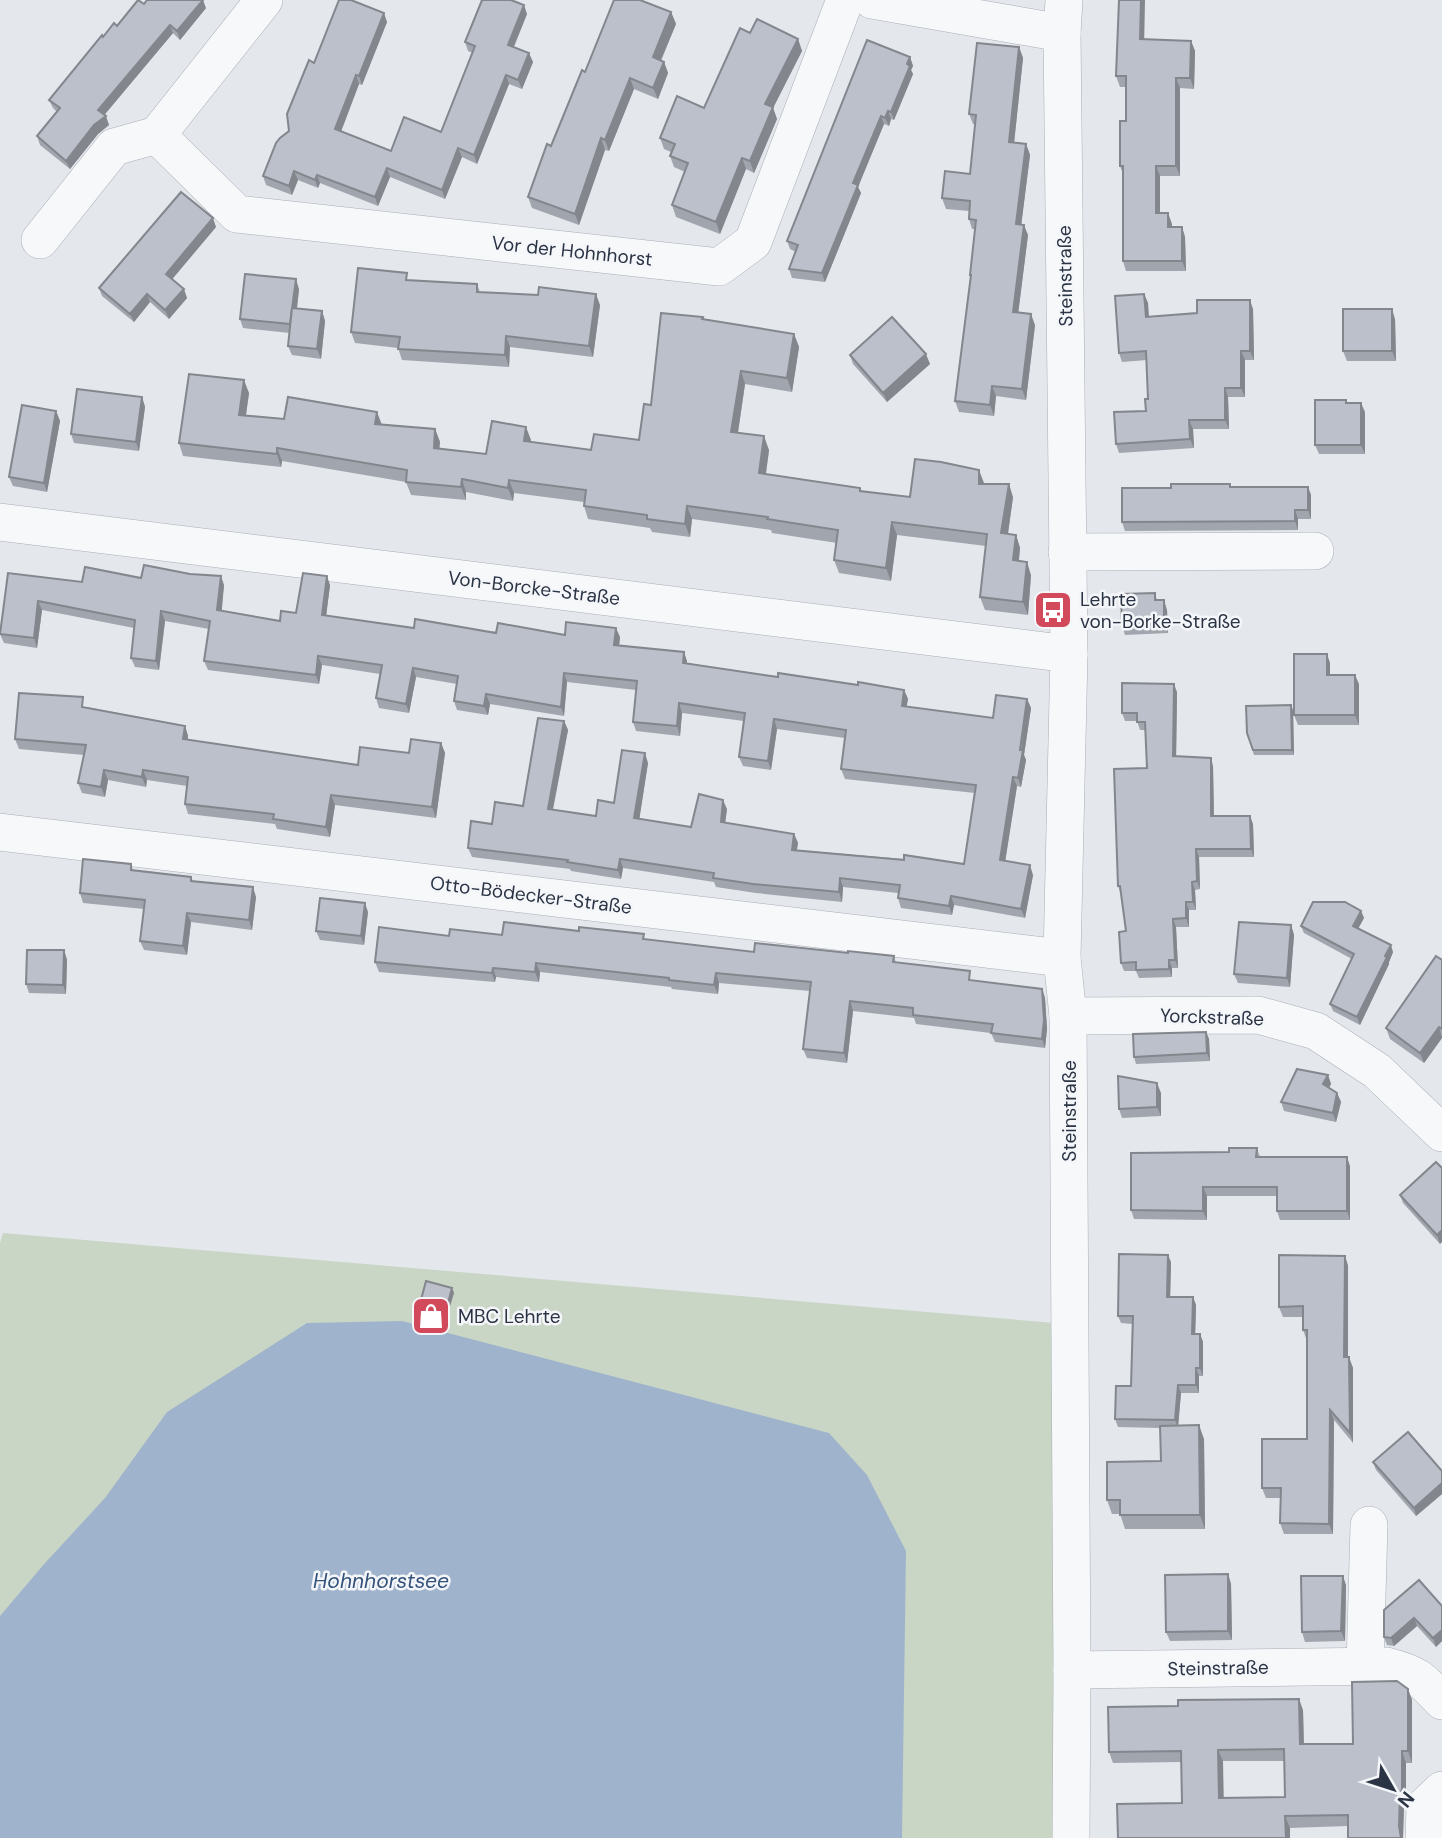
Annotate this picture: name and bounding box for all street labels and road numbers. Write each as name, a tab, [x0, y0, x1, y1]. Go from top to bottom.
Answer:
street label: Steinstraße	[1052, 225, 1078, 327]
street label: Vor der Hohnhorst	[490, 230, 654, 272]
street label: Von-Borcke-Straße	[447, 565, 621, 611]
street label: Otto-Bödecker-Straße	[429, 870, 633, 920]
street label: Yorckstraße	[1159, 1003, 1265, 1031]
street label: Steinstraße	[1057, 1060, 1082, 1162]
street label: Steinstraße	[1167, 1655, 1269, 1681]

